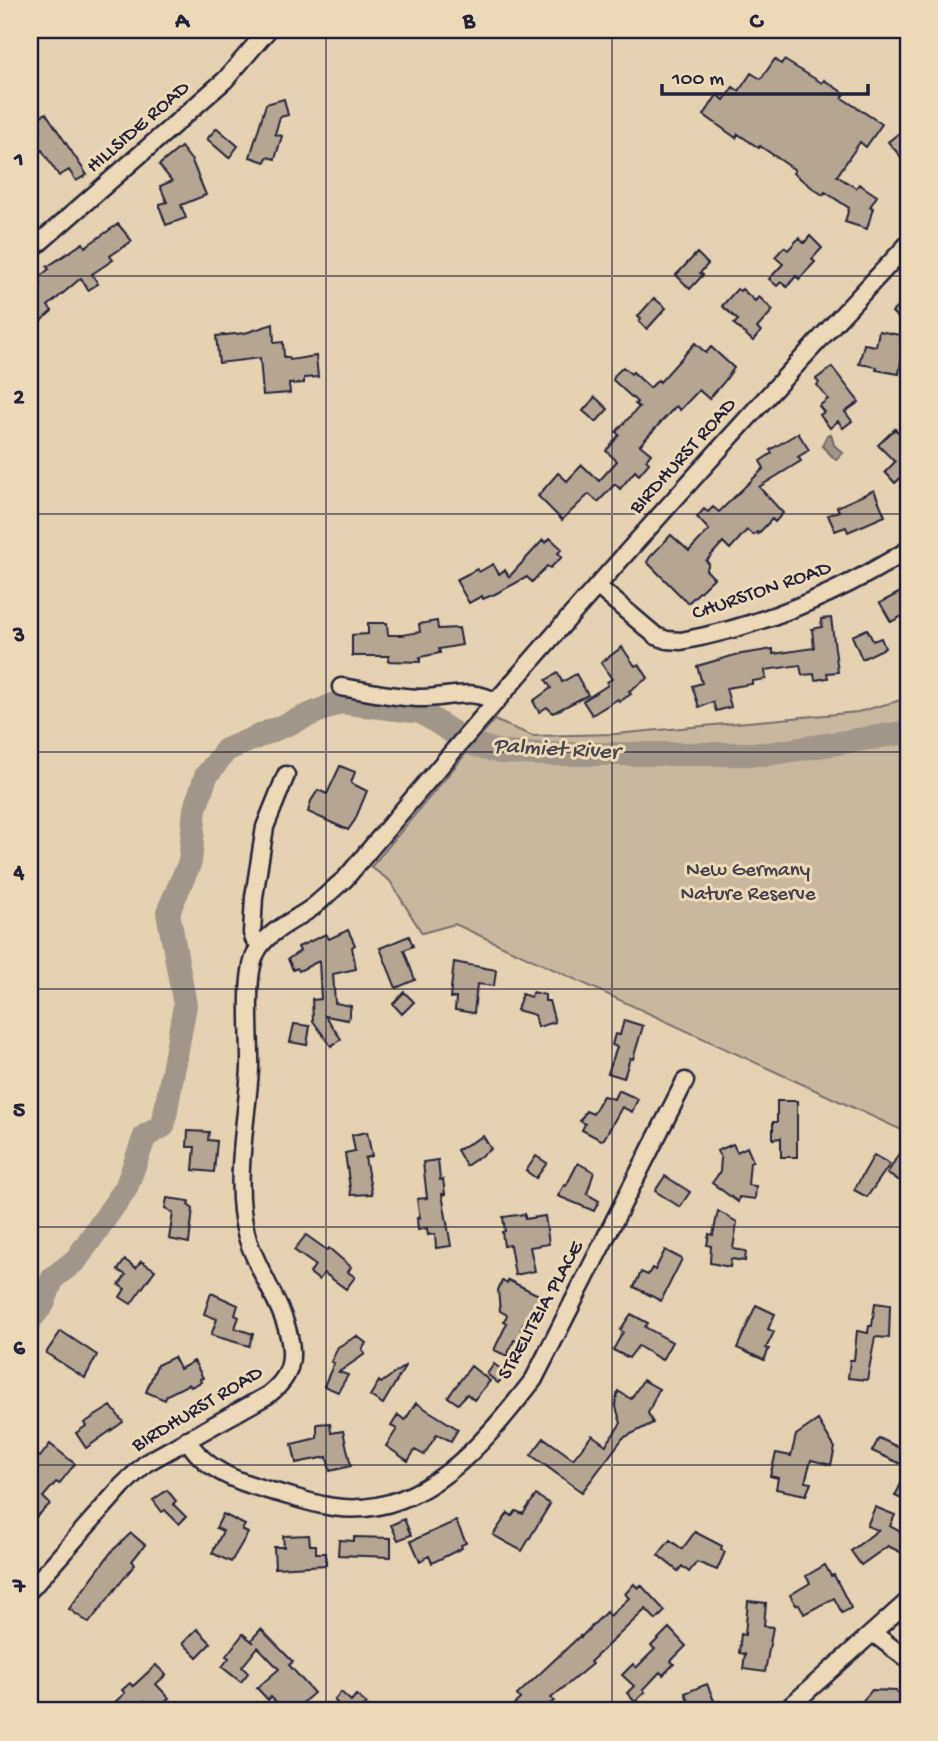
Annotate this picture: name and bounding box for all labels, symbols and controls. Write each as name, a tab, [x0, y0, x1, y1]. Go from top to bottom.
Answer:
text: A	[174, 9, 190, 36]
text: B	[462, 9, 476, 36]
text: C	[750, 9, 765, 36]
scale bar	[662, 52, 868, 96]
text: 100 m	[671, 68, 724, 93]
street label: HILLSIDE ROAD	[82, 76, 196, 180]
text: 1	[13, 147, 24, 174]
text: 2	[13, 385, 25, 412]
street label: BIRDHURST ROAD	[624, 393, 743, 521]
street label: CHURSTON ROAD	[689, 556, 835, 627]
text: 3	[12, 623, 25, 650]
water label: Palmiet River	[493, 733, 624, 767]
park label: New Germany Nature Reserve	[681, 859, 817, 908]
text: 4	[13, 860, 25, 887]
text: 5	[13, 1098, 25, 1125]
street label: STRELITZIA PLACE	[494, 1236, 591, 1385]
text: 6	[13, 1336, 26, 1363]
street label: BIRDHURST ROAD	[127, 1361, 268, 1459]
text: 7	[12, 1574, 26, 1601]

